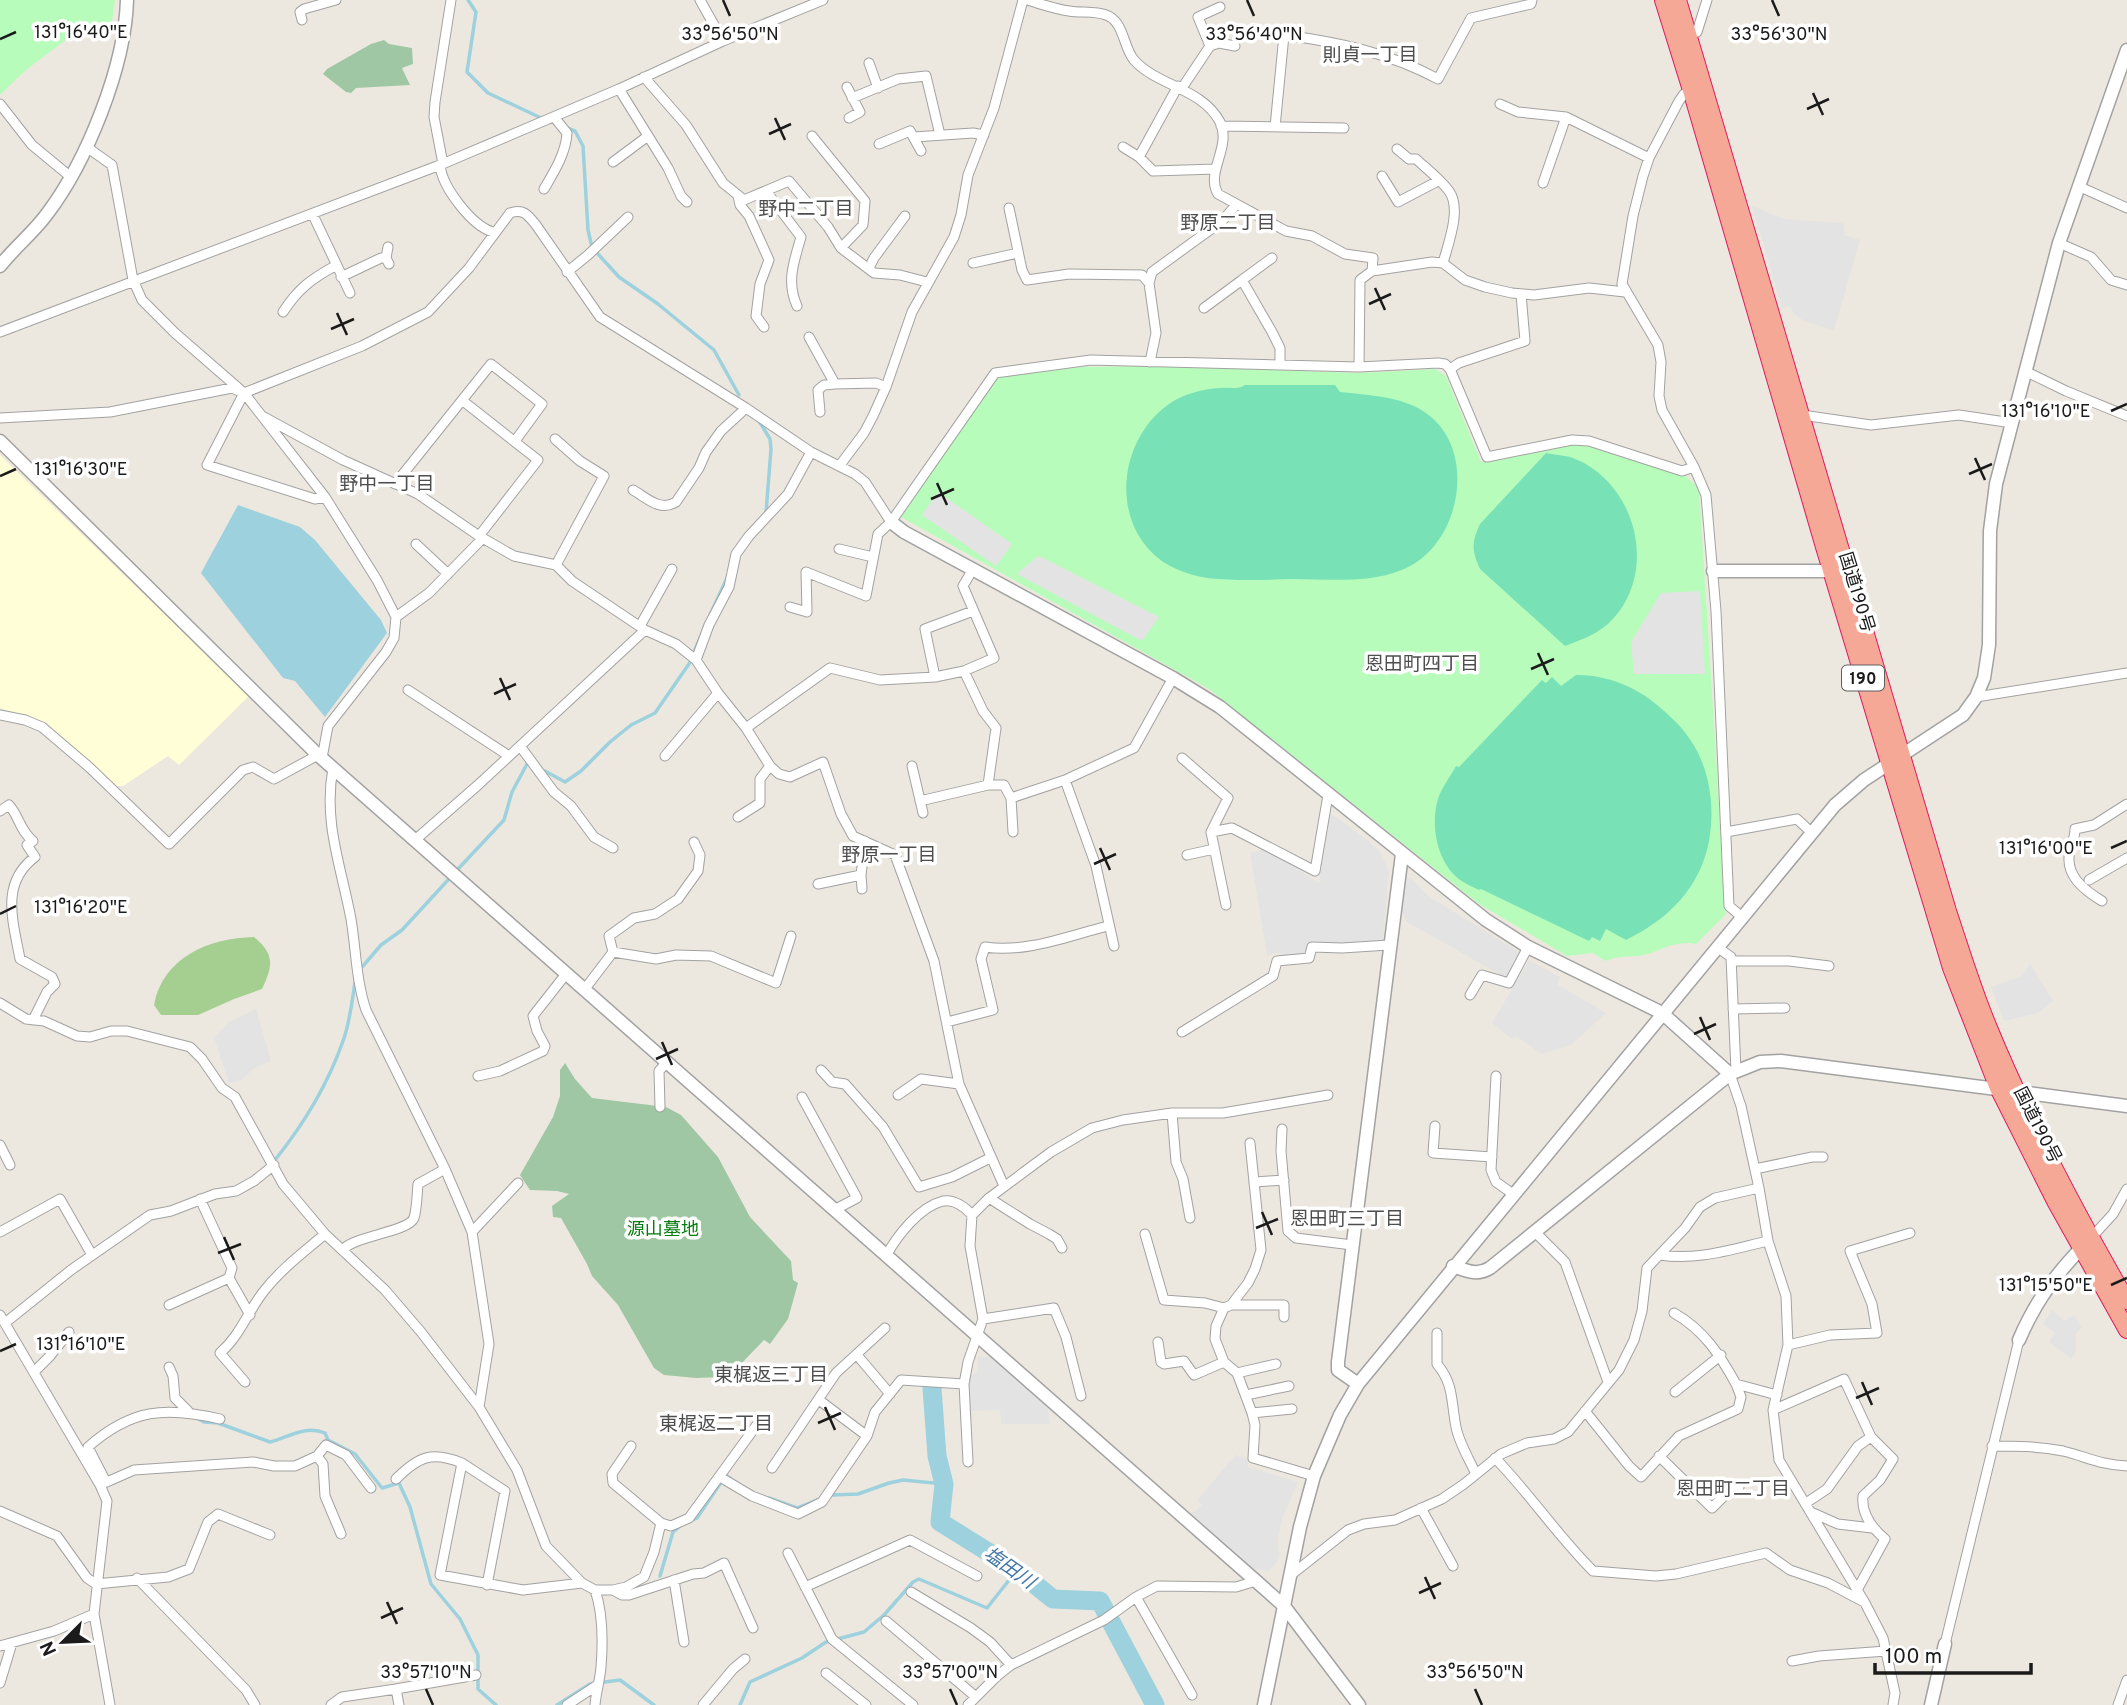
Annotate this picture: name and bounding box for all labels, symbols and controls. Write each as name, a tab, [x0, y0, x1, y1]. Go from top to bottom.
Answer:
text: 131°16'40"E	[34, 22, 128, 45]
text: 33°56'50"N	[681, 24, 779, 47]
text: 33°56'40"N	[1205, 24, 1303, 47]
text: 33°56'30"N	[1730, 24, 1828, 47]
district label: 則貞一丁目	[1322, 44, 1418, 68]
district label: 野中二丁目	[758, 198, 854, 222]
district label: 野原二丁目	[1180, 212, 1276, 236]
text: 131°16'10"E	[2001, 401, 2091, 424]
text: 131°16'30"E	[34, 459, 128, 482]
district label: 野中一丁目	[339, 473, 435, 497]
street label: 国道190号	[1832, 549, 1879, 635]
district label: 恩田町四丁目	[1365, 653, 1479, 677]
road number: 190	[1842, 666, 1884, 691]
text: 131°16'00"E	[1999, 838, 2093, 861]
district label: 野原一丁目	[841, 844, 937, 868]
text: 131°16'20"E	[34, 897, 128, 920]
street label: 国道190号	[2008, 1084, 2066, 1168]
district label: 恩田町三丁目	[1290, 1208, 1404, 1232]
park label: 源山墓地	[627, 1219, 699, 1242]
text: 131°15'50"E	[1999, 1275, 2093, 1298]
text: 131°16'10"E	[36, 1334, 126, 1357]
district label: 東梶返三丁目	[714, 1364, 828, 1388]
district label: 東梶返二丁目	[659, 1413, 773, 1437]
district label: 恩田町二丁目	[1676, 1478, 1790, 1502]
water label: 塩田川	[979, 1542, 1041, 1596]
north arrow	[28, 1607, 98, 1677]
scale bar	[1875, 1632, 2031, 1676]
text: N	[36, 1637, 63, 1659]
text: 100 m	[1885, 1644, 1942, 1671]
text: 33°57'10"N	[380, 1662, 472, 1685]
text: 33°57'00"N	[902, 1662, 998, 1685]
text: 33°56'50"N	[1426, 1662, 1524, 1685]

